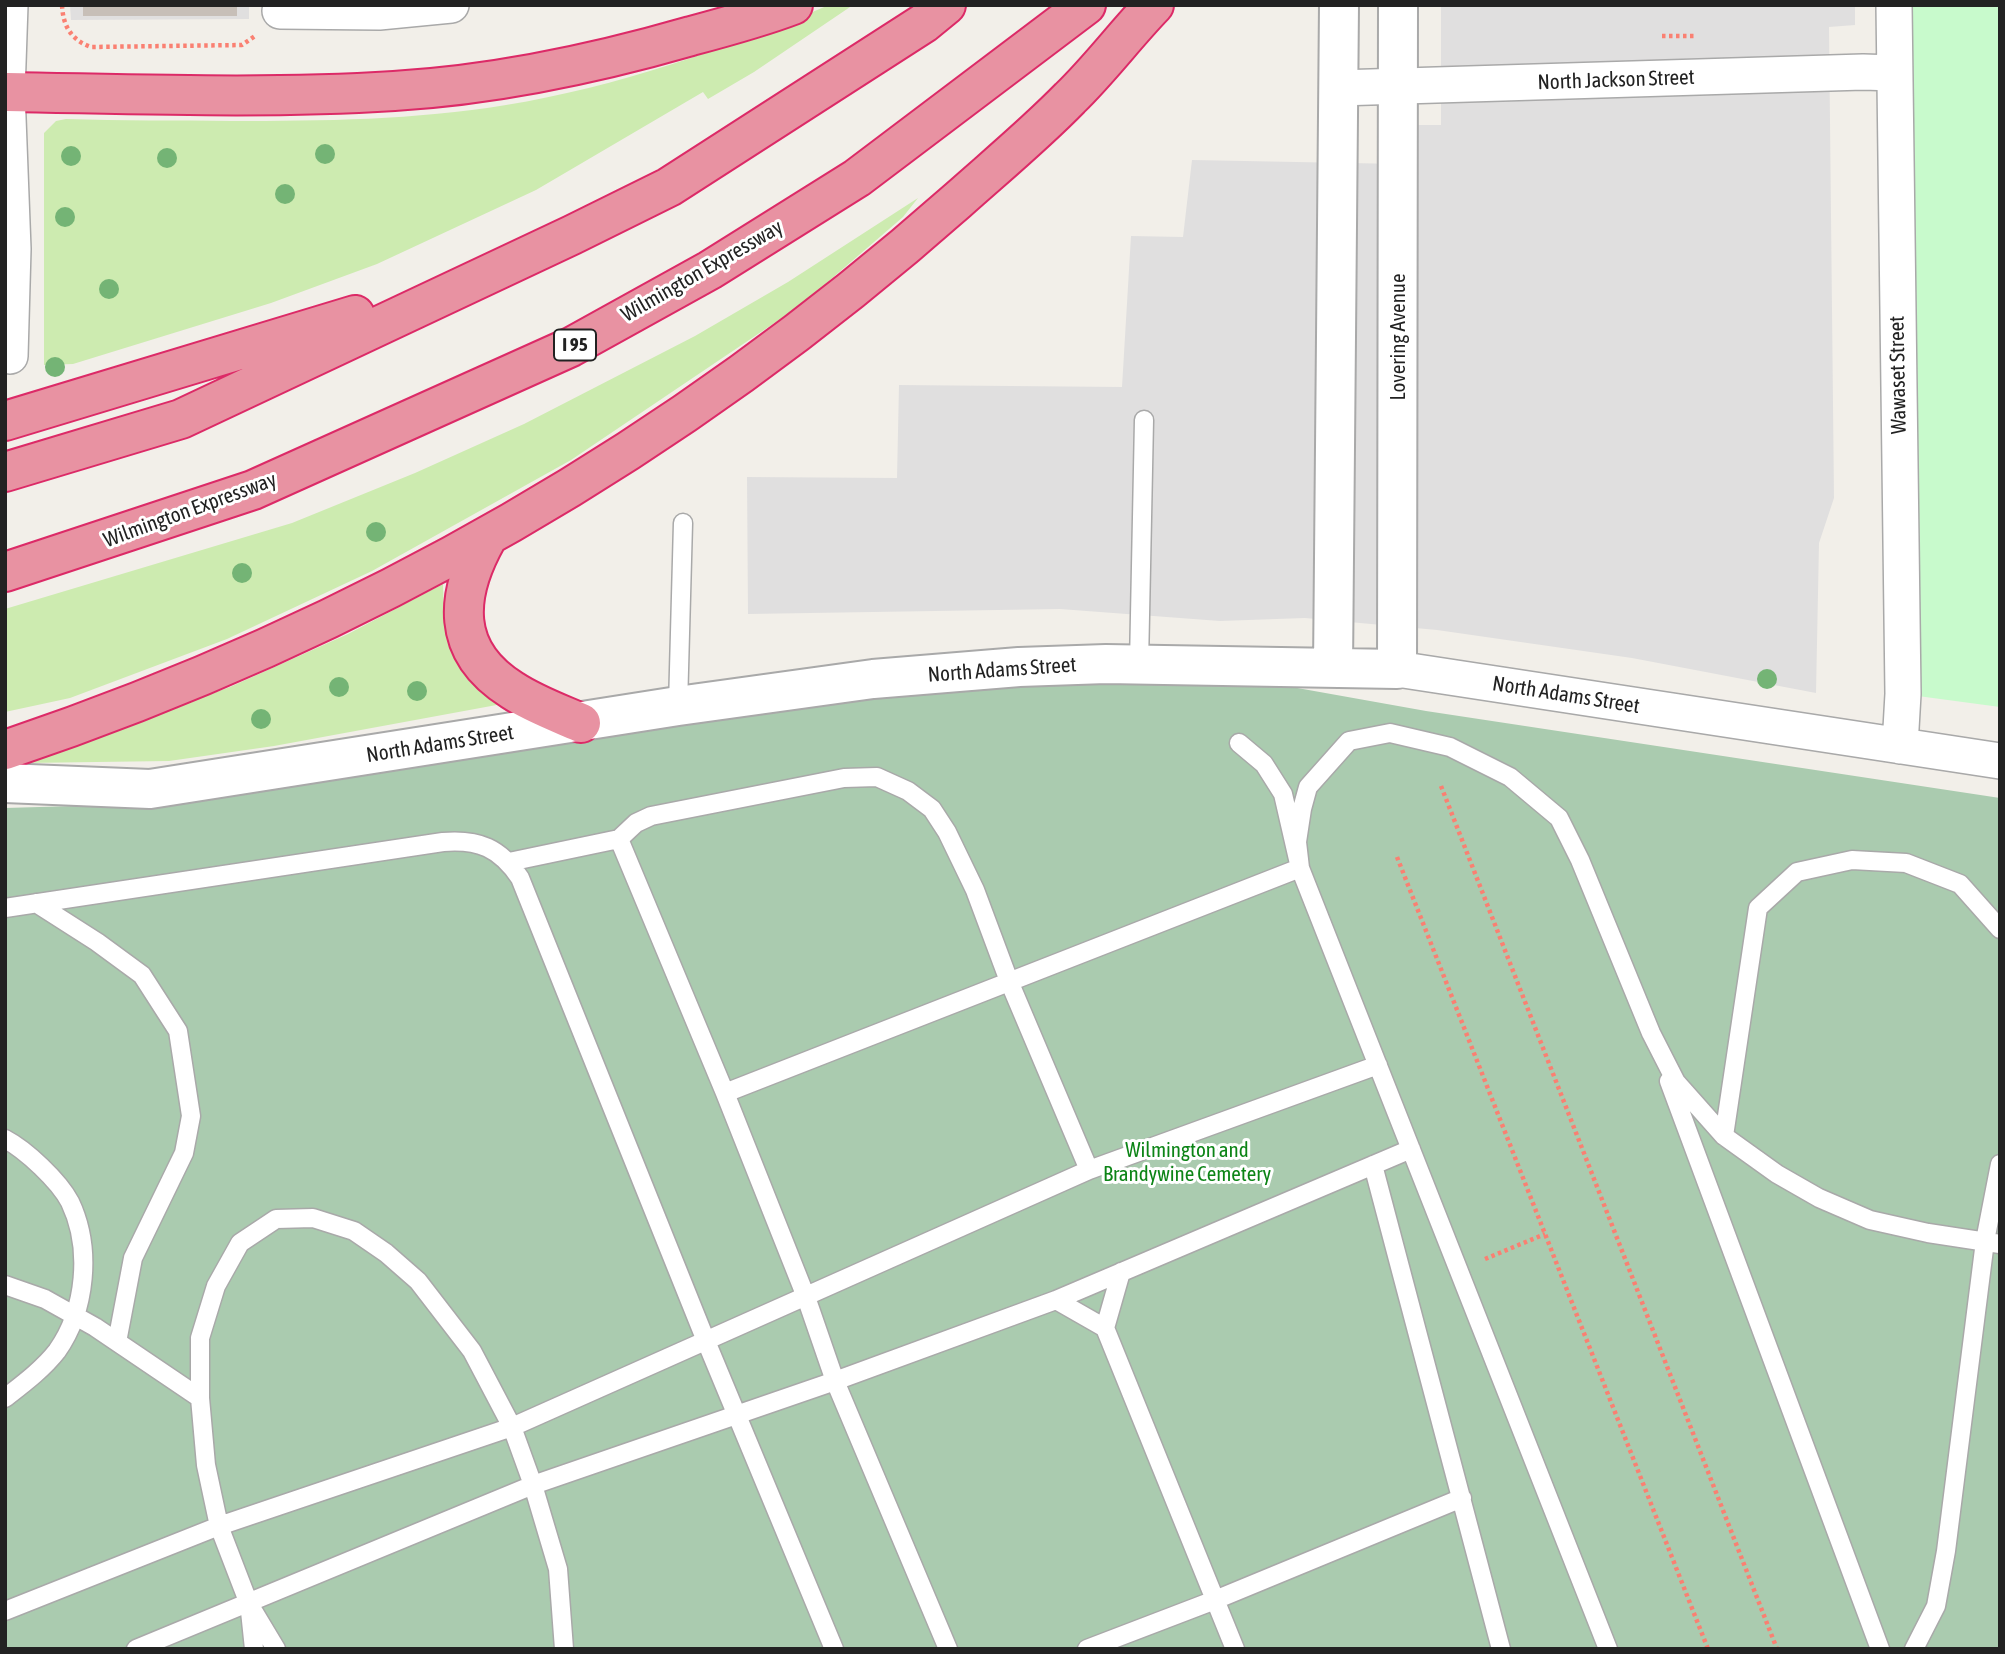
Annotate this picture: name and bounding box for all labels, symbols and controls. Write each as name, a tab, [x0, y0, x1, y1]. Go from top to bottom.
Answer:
street label: North Jackson Street	[1537, 65, 1695, 95]
street label: Wilmington Expressway	[617, 215, 787, 327]
street label: Lovering Avenue	[1385, 273, 1411, 401]
street label: Wawaset Street	[1884, 316, 1912, 434]
road number: I 95	[554, 330, 596, 360]
street label: Wilmington Expressway	[100, 467, 280, 553]
street label: North Adams Street	[927, 652, 1077, 688]
street label: North Adams Street	[1491, 671, 1641, 719]
street label: North Adams Street	[365, 720, 515, 768]
park label: Wilmington and Brandywine Cemetery	[1103, 1137, 1271, 1187]

